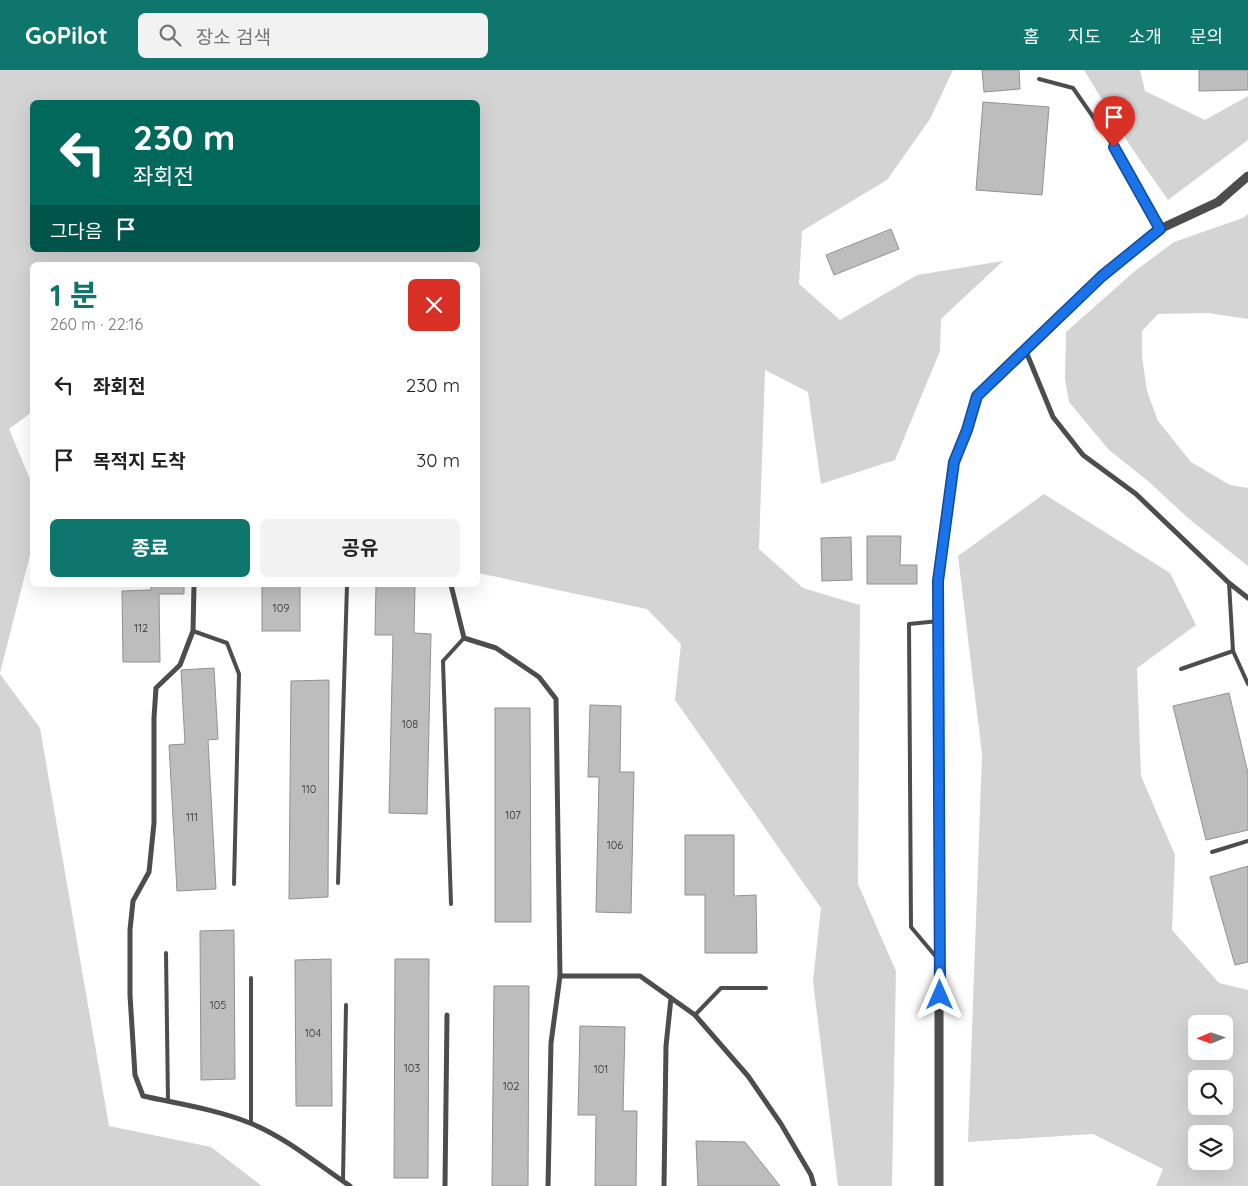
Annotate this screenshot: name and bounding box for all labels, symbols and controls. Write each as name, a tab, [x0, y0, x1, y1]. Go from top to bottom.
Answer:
search box	[138, 13, 488, 58]
text: GoPilot	[25, 20, 108, 50]
icon: search	[156, 21, 184, 49]
text: 장소 검색	[196, 25, 271, 49]
text: 홈	[1023, 25, 1040, 48]
text: 지도	[1068, 25, 1101, 48]
text: 소개	[1129, 25, 1162, 48]
text: 문의	[1190, 25, 1223, 48]
pin	[1093, 96, 1135, 147]
icon: arrive	[1100, 103, 1128, 131]
text: 230 m	[133, 115, 235, 159]
icon: left	[50, 120, 115, 185]
text: 좌회전	[133, 162, 194, 190]
icon: arrive	[112, 215, 140, 243]
text: 그다음	[50, 219, 102, 243]
text: 1 분	[50, 276, 98, 314]
button: close	[408, 279, 460, 331]
text: 260 m · 22:16	[50, 314, 143, 334]
icon: left	[50, 371, 78, 399]
text: 230 m	[406, 373, 460, 397]
text: 좌회전	[93, 374, 145, 398]
icon: arrive	[50, 446, 78, 474]
text: 30 m	[416, 448, 460, 472]
text: 목적지 도착	[93, 449, 186, 473]
button: 종료	[50, 519, 250, 577]
button: 공유	[260, 519, 460, 577]
house number: 109	[273, 601, 289, 615]
house number: 112	[134, 621, 148, 635]
house number: 108	[402, 717, 418, 731]
house number: 110	[302, 782, 316, 796]
house number: 107	[505, 808, 521, 822]
house number: 111	[186, 810, 198, 824]
house number: 106	[607, 838, 623, 852]
position arrow	[913, 968, 965, 1020]
house number: 105	[210, 998, 226, 1012]
north arrow	[1188, 1015, 1232, 1060]
map controls	[1188, 1015, 1233, 1170]
house number: 104	[305, 1026, 321, 1040]
house number: 103	[404, 1061, 420, 1075]
house number: 101	[594, 1062, 608, 1076]
button: search	[1188, 1070, 1233, 1115]
house number: 102	[503, 1079, 519, 1093]
button: layers	[1188, 1125, 1233, 1170]

